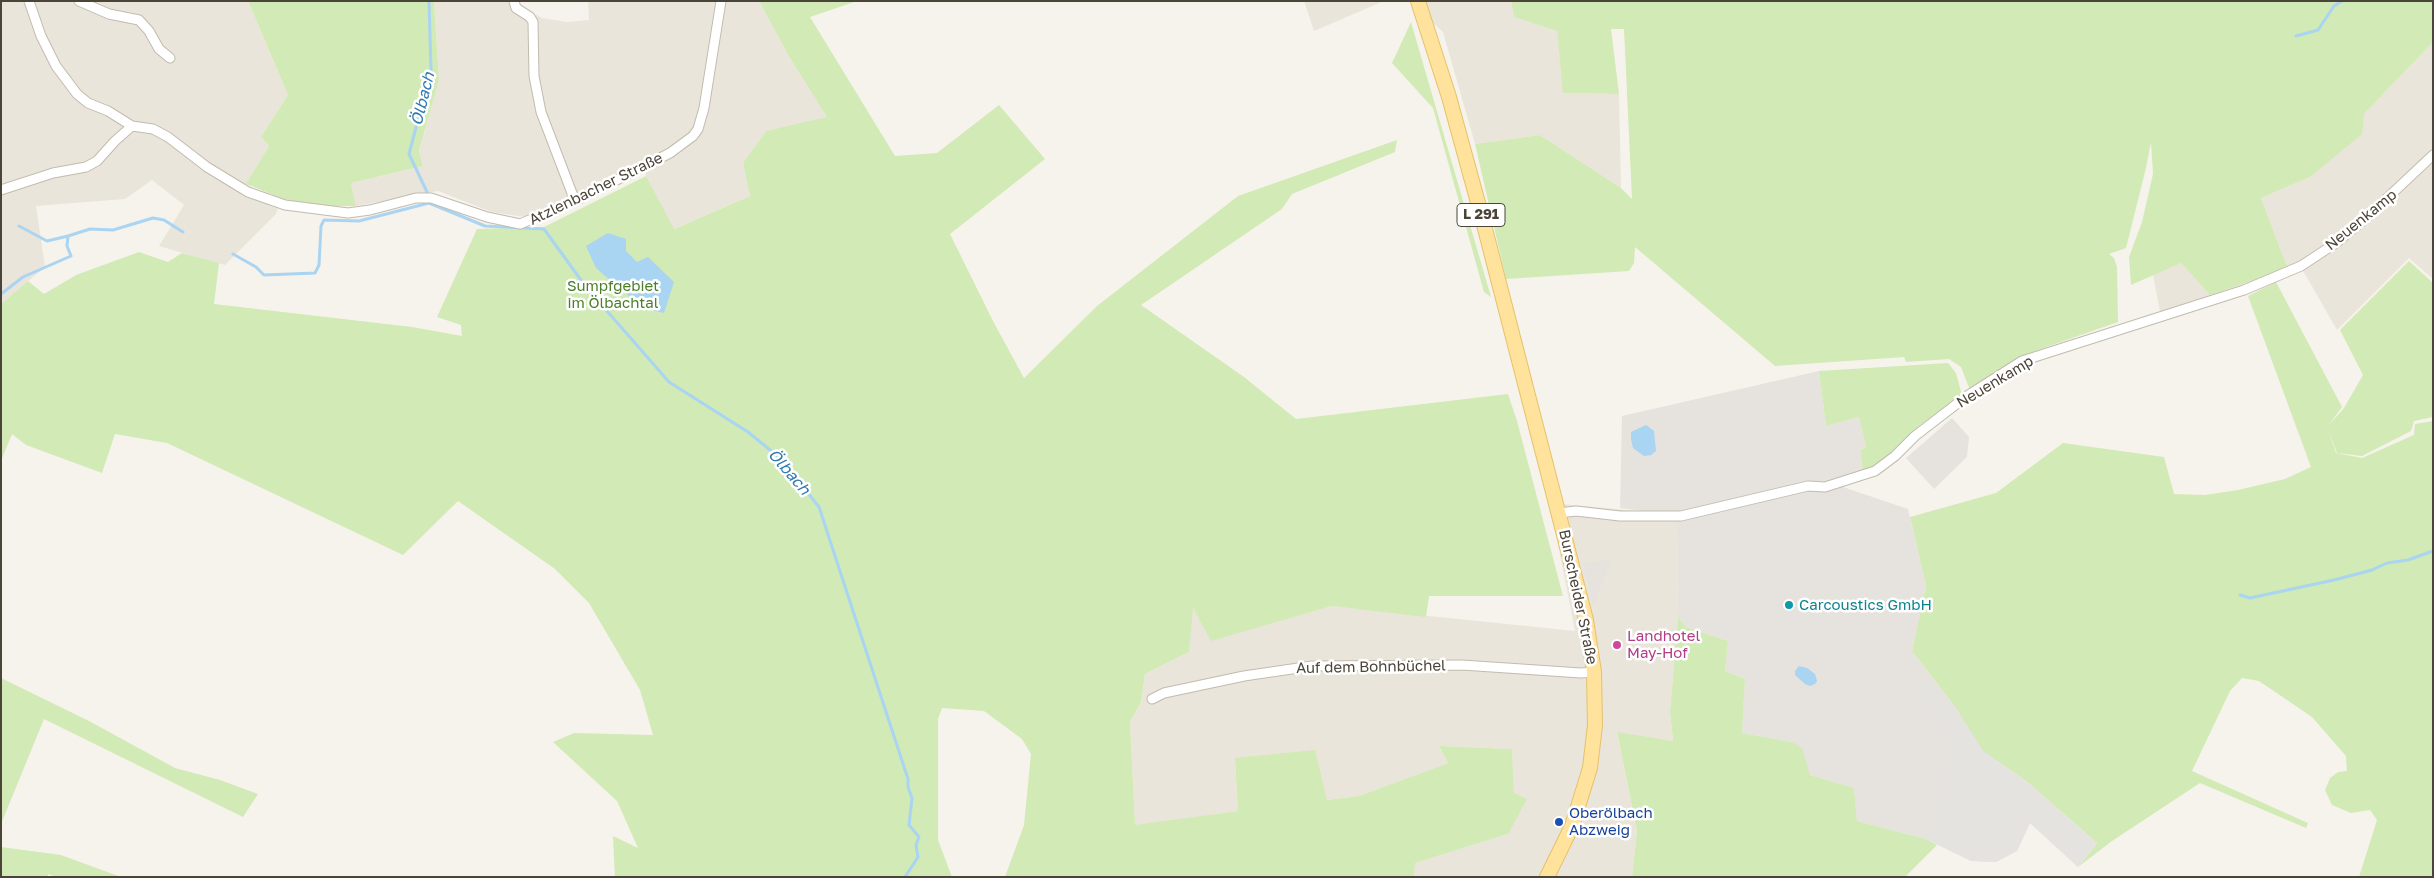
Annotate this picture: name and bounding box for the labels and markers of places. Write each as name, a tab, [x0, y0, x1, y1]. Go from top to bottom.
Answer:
place label: Carcoustics GmbH	[1799, 596, 1932, 614]
marker: Carcoustics GmbH	[1783, 599, 1795, 611]
place label: Landhotel May-Hof	[1627, 627, 1700, 662]
marker: Landhotel May-Hof	[1611, 639, 1623, 651]
place label: Oberölbach Abzweig	[1569, 804, 1653, 839]
marker: Oberölbach Abzweig	[1553, 816, 1565, 828]

